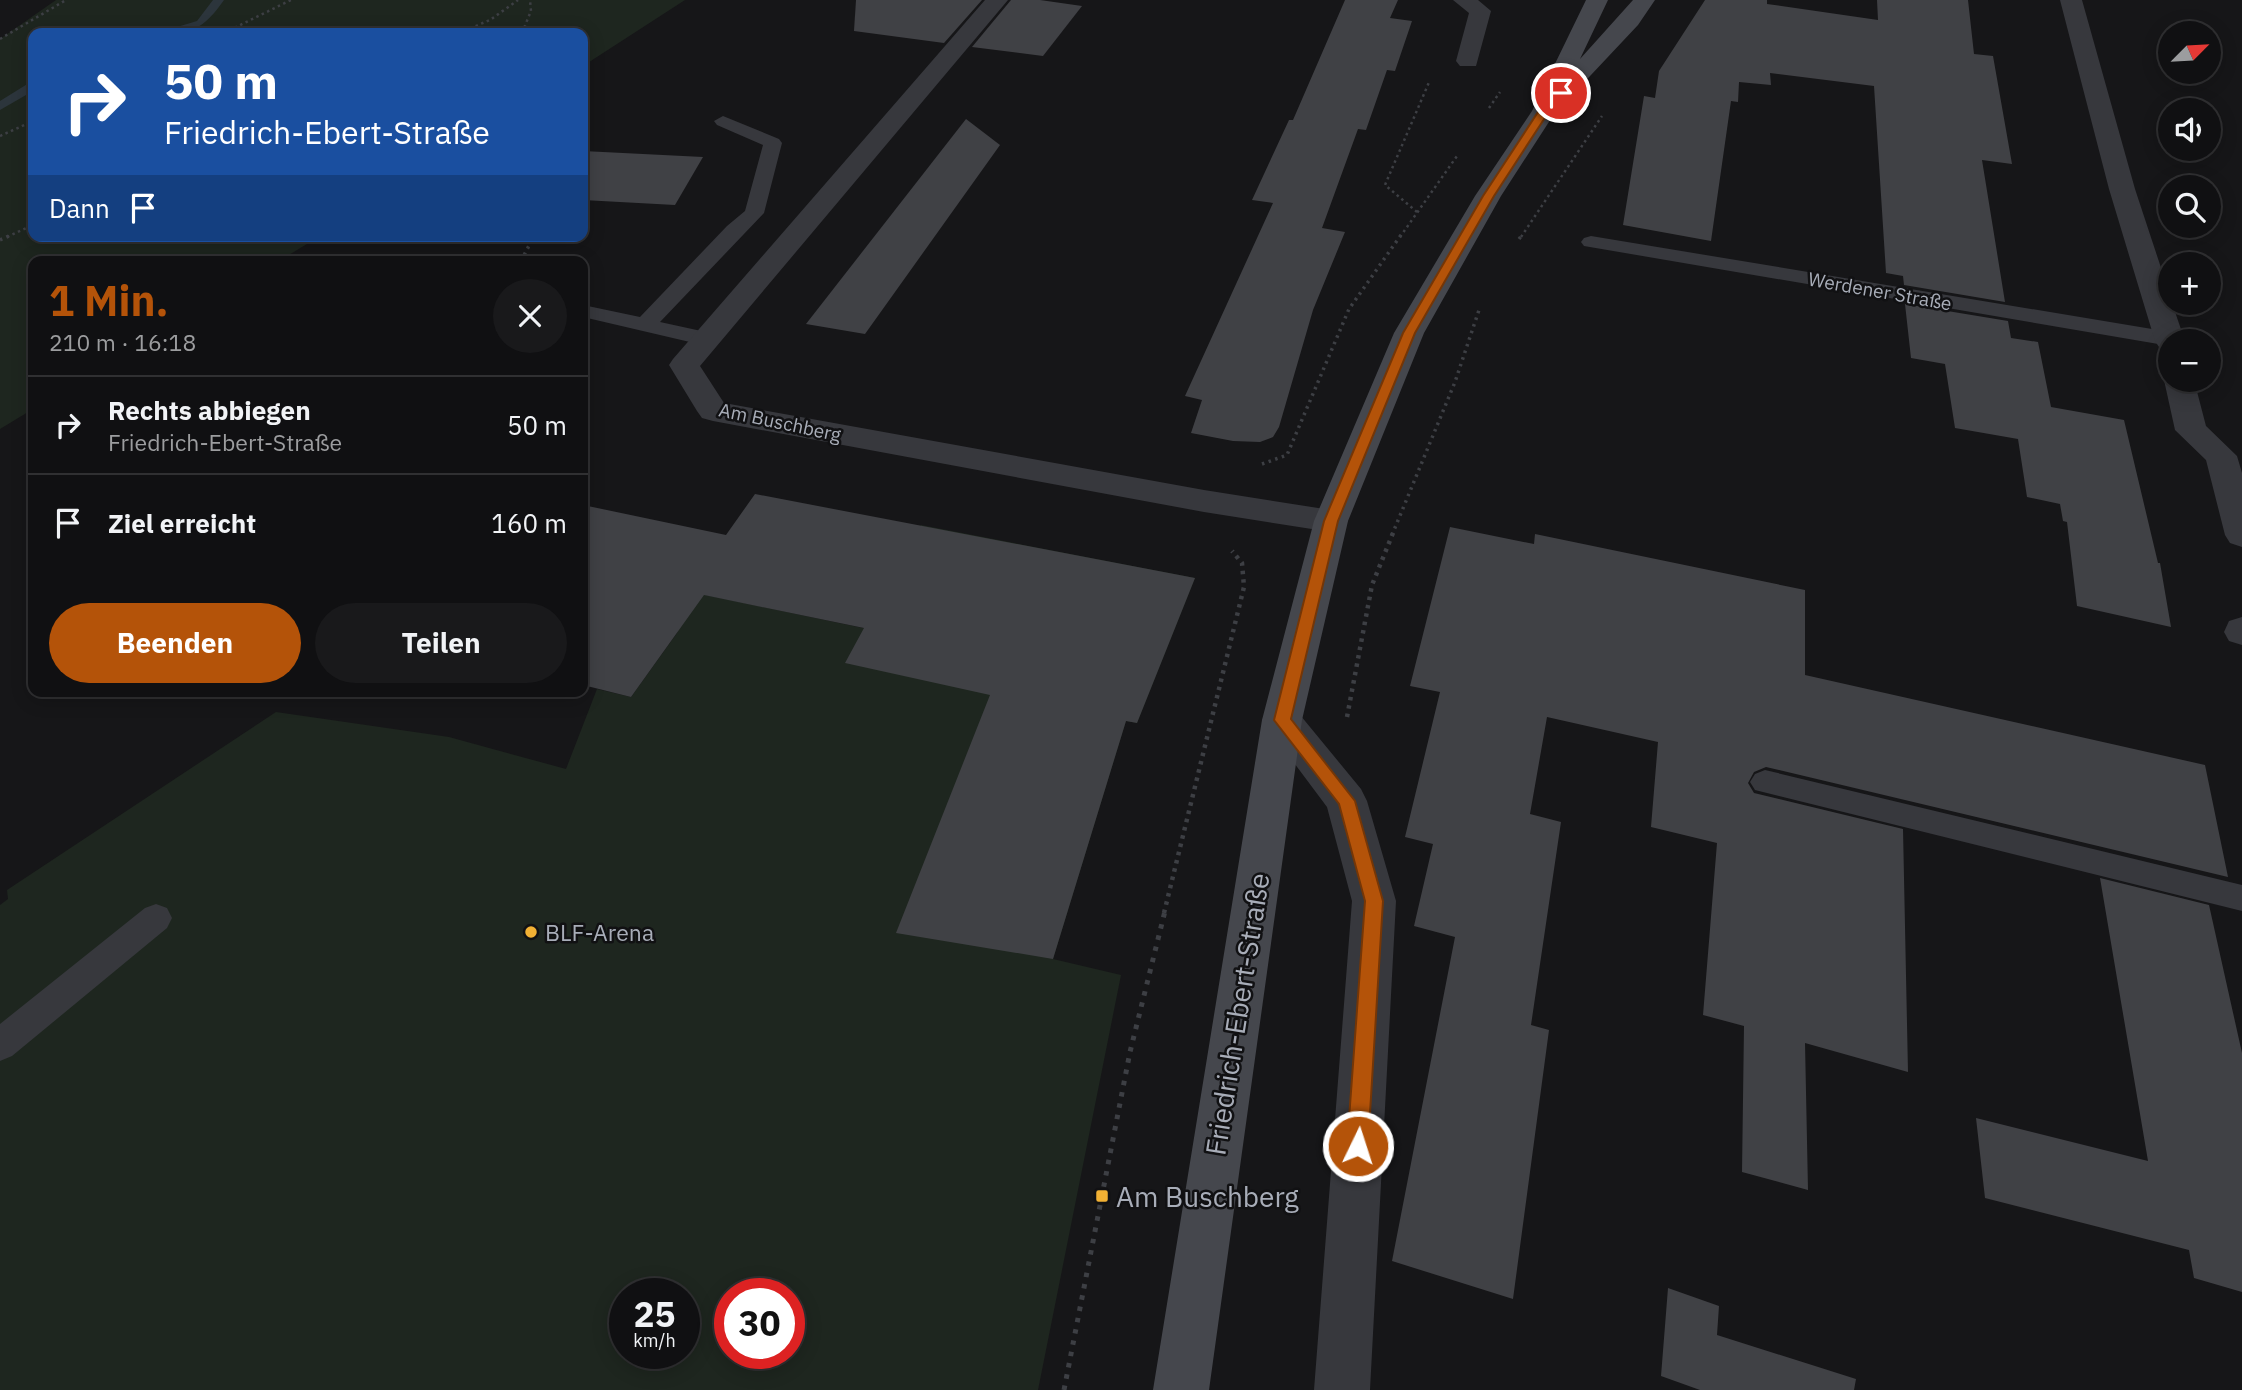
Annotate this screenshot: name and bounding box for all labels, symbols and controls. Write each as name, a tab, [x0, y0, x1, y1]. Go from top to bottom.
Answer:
north arrow	[2158, 21, 2221, 84]
map controls	[2158, 21, 2221, 392]
text: 50 m	[164, 49, 278, 112]
icon: right	[49, 56, 140, 147]
pin	[1531, 63, 1591, 123]
icon: arrive	[1542, 74, 1580, 112]
button: sound	[2158, 98, 2221, 161]
text: Friedrich-Ebert-Straße	[164, 111, 490, 153]
button: search	[2158, 175, 2221, 238]
icon: arrive	[124, 189, 162, 227]
text: Dann	[49, 191, 110, 225]
button: +	[2158, 252, 2221, 315]
street label: Werdener Straße	[1806, 267, 1954, 315]
text: 1 Min.	[49, 273, 169, 328]
button: close	[493, 279, 567, 353]
text: 210 m · 16:18	[49, 327, 196, 357]
button: −	[2158, 329, 2221, 392]
text: Rechts abbiegen	[108, 393, 311, 427]
street label: Am Buschberg	[717, 397, 843, 447]
icon: right	[49, 406, 87, 444]
text: 50 m	[507, 408, 567, 442]
text: Friedrich-Ebert-Straße	[108, 427, 342, 457]
icon: arrive	[49, 504, 87, 542]
text: Ziel erreicht	[108, 506, 256, 540]
text: 160 m	[491, 506, 567, 540]
button: Beenden	[49, 603, 301, 683]
button: Teilen	[315, 603, 567, 683]
street label: Friedrich-Ebert-Straße	[1196, 870, 1278, 1158]
place label: BLF-Arena	[545, 917, 654, 947]
marker: BLF-Arena	[523, 924, 539, 940]
position arrow	[1321, 1109, 1395, 1183]
place label: Am Buschberg	[1116, 1178, 1299, 1215]
marker: Am Buschberg	[1094, 1188, 1110, 1204]
speed limit sign: 30	[714, 1278, 805, 1369]
text: 25	[633, 1291, 676, 1337]
text: km/h	[633, 1329, 676, 1352]

